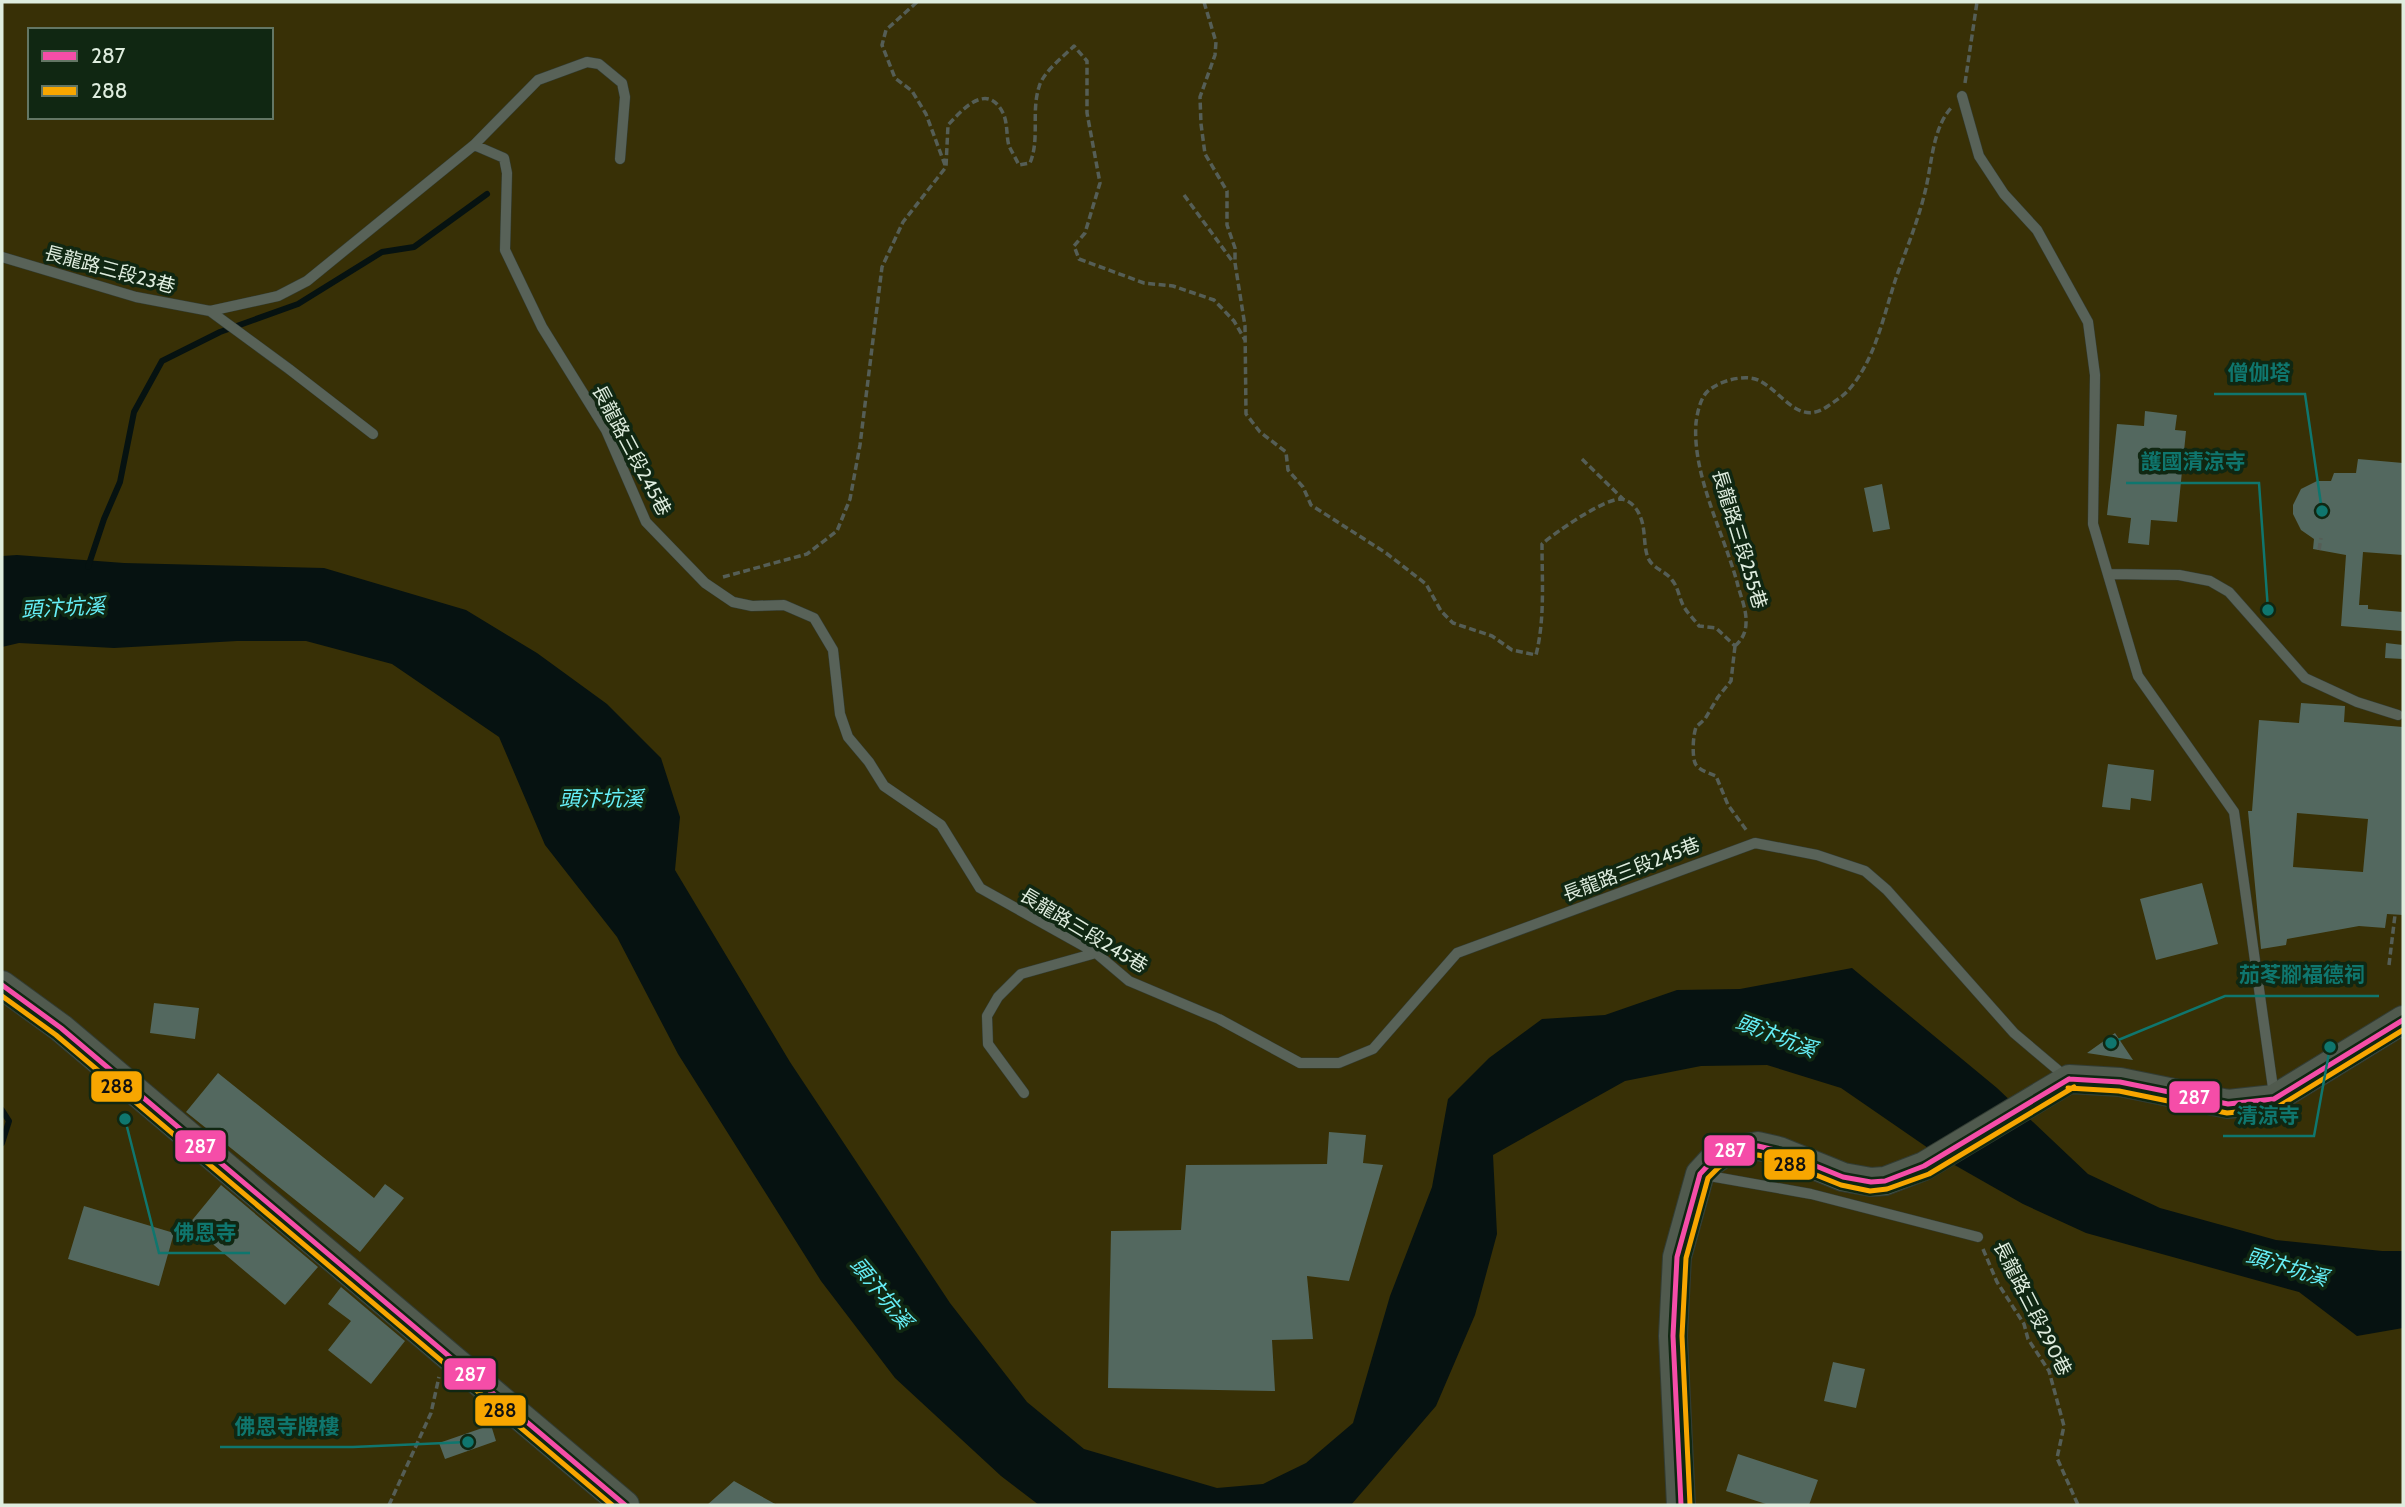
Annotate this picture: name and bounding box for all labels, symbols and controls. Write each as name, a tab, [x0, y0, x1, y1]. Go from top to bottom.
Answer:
legend	[28, 28, 273, 119]
text: 287	[91, 43, 126, 68]
text: 288	[91, 78, 127, 103]
street label: 長龍路三段23巷	[42, 241, 178, 298]
callout: 僧伽塔	[2214, 352, 2305, 394]
text: 僧伽塔	[2228, 360, 2291, 385]
street label: 長龍路三段245巷	[587, 381, 676, 520]
callout: 護國清涼寺	[2126, 441, 2259, 483]
text: 護國清涼寺	[2141, 449, 2246, 474]
street label: 長龍路三段255巷	[1707, 467, 1772, 612]
water label: 頭汴坑溪	[20, 593, 109, 622]
water label: 頭汴坑溪	[559, 786, 646, 811]
street label: 長龍路三段245巷	[1559, 833, 1703, 906]
street label: 長龍路三段245巷	[1016, 883, 1152, 978]
callout: 茄苳腳福德祠	[2225, 954, 2379, 996]
text: 茄苳腳福德祠	[2239, 962, 2365, 987]
water label: 頭汴坑溪	[1732, 1009, 1823, 1063]
line badge: 288	[90, 1070, 143, 1103]
text: 288	[100, 1075, 134, 1098]
line badge: 287	[2168, 1080, 2221, 1114]
text: 287	[2178, 1086, 2210, 1109]
callout: 清涼寺	[2223, 1094, 2314, 1136]
text: 清涼寺	[2237, 1103, 2300, 1128]
line badge: 287	[174, 1129, 227, 1163]
line badge: 287	[1703, 1134, 1756, 1167]
text: 287	[184, 1135, 216, 1158]
text: 287	[1714, 1139, 1746, 1162]
line badge: 288	[1763, 1148, 1816, 1181]
text: 288	[1773, 1153, 1807, 1176]
callout: 佛恩寺	[159, 1211, 250, 1253]
text: 佛恩寺	[174, 1220, 237, 1245]
street label: 長龍路三段290巷	[1989, 1237, 2076, 1379]
water label: 頭汴坑溪	[2243, 1242, 2334, 1292]
water label: 頭汴坑溪	[845, 1252, 919, 1336]
line badge: 287	[443, 1357, 497, 1391]
text: 287	[454, 1363, 486, 1386]
line badge: 288	[474, 1394, 527, 1427]
text: 288	[483, 1399, 517, 1422]
callout: 佛恩寺牌樓	[220, 1405, 353, 1447]
text: 佛恩寺牌樓	[235, 1414, 340, 1439]

